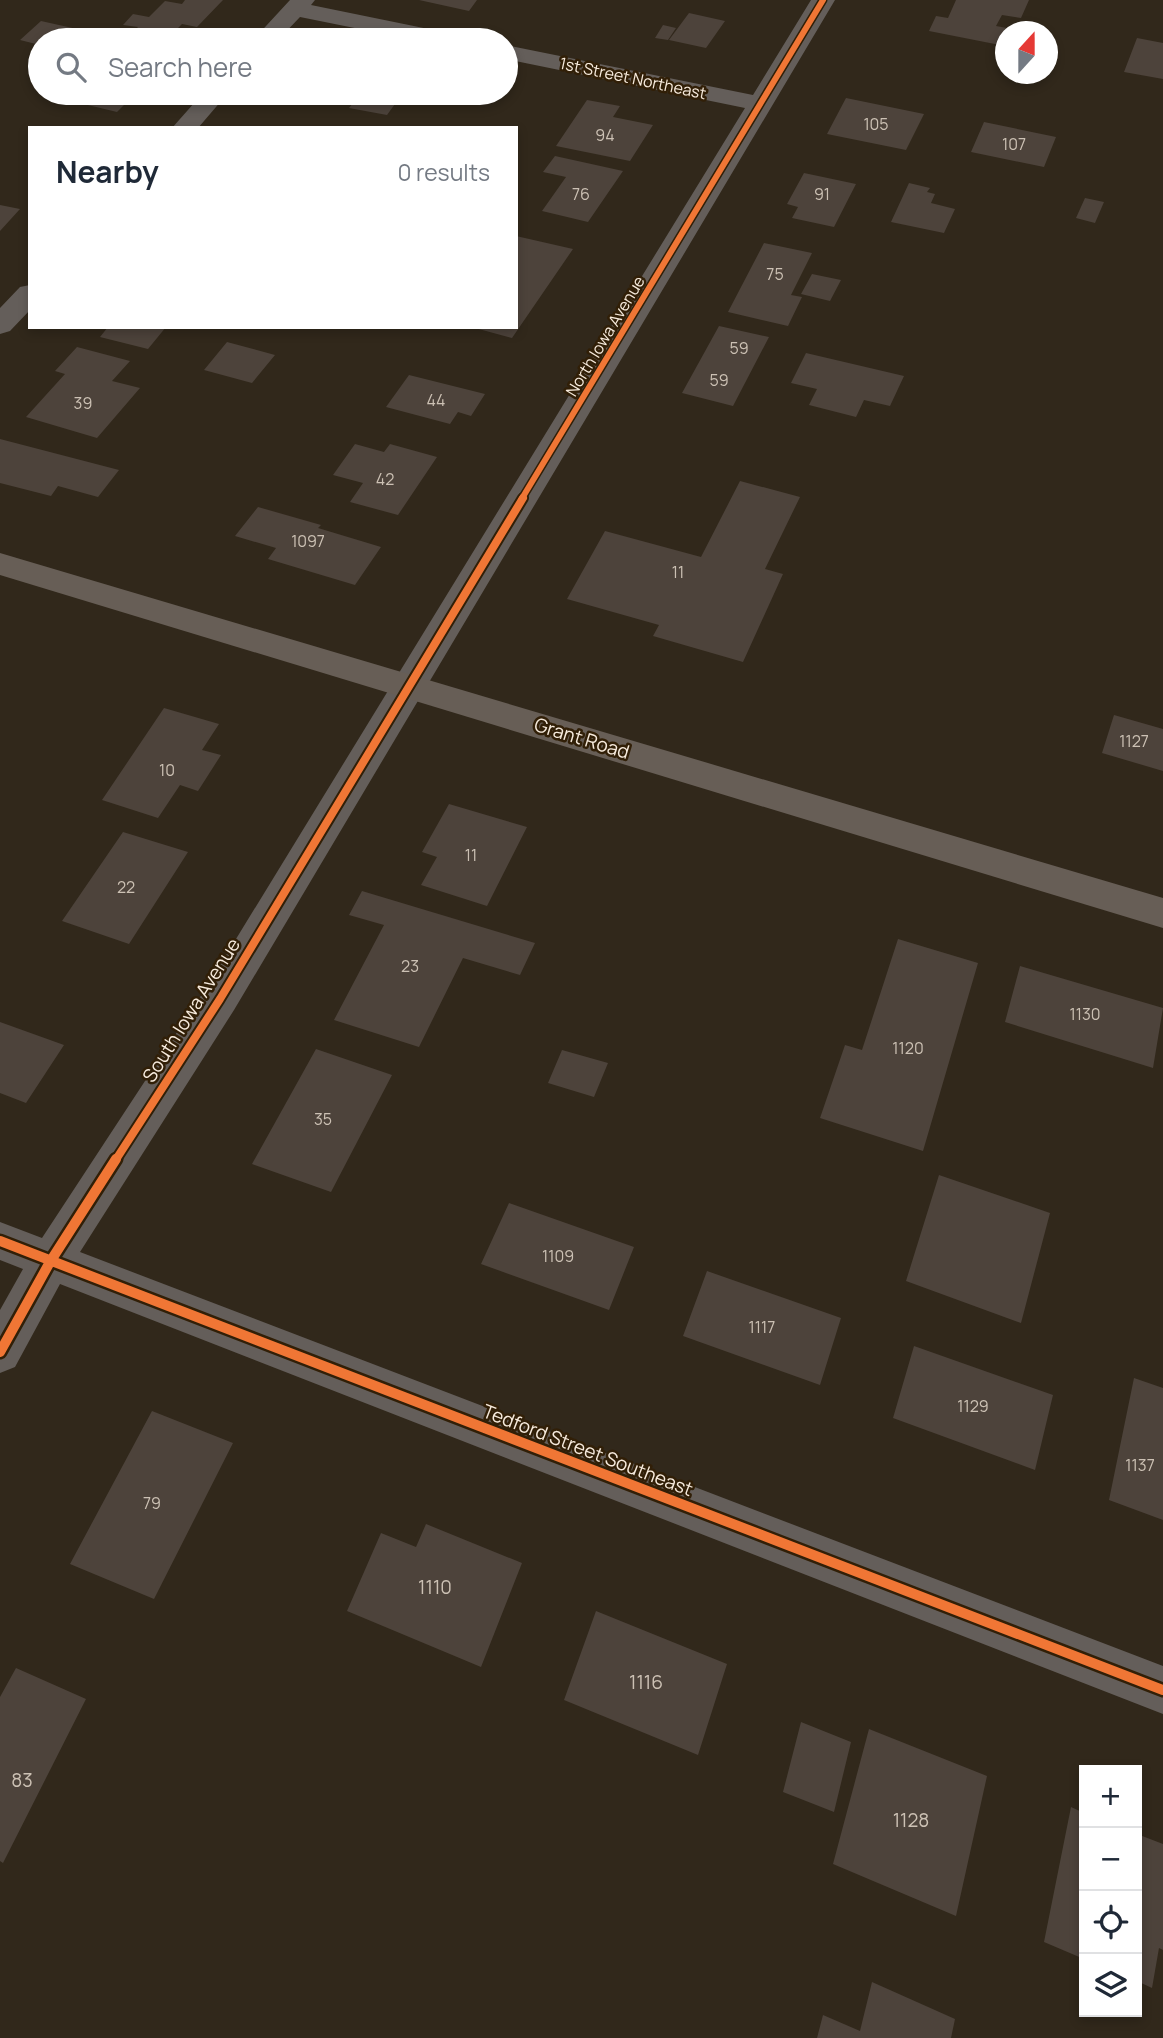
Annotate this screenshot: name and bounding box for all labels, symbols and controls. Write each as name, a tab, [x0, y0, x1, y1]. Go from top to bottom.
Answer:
north arrow	[995, 21, 1058, 84]
search box	[28, 28, 518, 105]
icon: search	[52, 48, 90, 86]
text: Search here	[108, 49, 253, 85]
street label: 1st Street Northeast	[558, 52, 708, 104]
house number: 105	[863, 113, 889, 135]
house number: 94	[595, 124, 615, 146]
house number: 107	[1002, 133, 1026, 155]
text: Nearby	[56, 151, 159, 192]
text: 0 results	[397, 156, 490, 188]
house number: 76	[572, 183, 590, 205]
house number: 91	[814, 183, 830, 205]
house number: 75	[766, 263, 784, 285]
street label: North Iowa Avenue	[560, 272, 650, 400]
house number: 59	[729, 337, 749, 359]
house number: 59	[709, 369, 729, 391]
house number: 44	[426, 389, 446, 411]
house number: 39	[74, 392, 92, 414]
house number: 42	[376, 468, 394, 490]
house number: 1097	[291, 530, 325, 552]
house number: 11	[672, 561, 684, 583]
street label: Grant Road	[531, 711, 633, 765]
house number: 1127	[1119, 730, 1149, 752]
house number: 10	[159, 759, 175, 781]
house number: 11	[465, 844, 477, 866]
house number: 22	[117, 876, 135, 898]
street label: South Iowa Avenue	[136, 933, 246, 1087]
house number: 23	[401, 955, 419, 977]
house number: 1130	[1069, 1003, 1101, 1025]
house number: 1120	[892, 1037, 924, 1059]
house number: 35	[314, 1108, 332, 1130]
house number: 1109	[542, 1245, 574, 1267]
house number: 1117	[749, 1316, 775, 1338]
house number: 1129	[957, 1395, 989, 1417]
street label: Tedford Street Southeast	[479, 1398, 697, 1502]
house number: 1137	[1125, 1454, 1155, 1476]
house number: 79	[143, 1492, 161, 1514]
house number: 1110	[418, 1574, 452, 1600]
house number: 1116	[629, 1669, 663, 1695]
map controls	[1079, 1765, 1142, 2017]
button: +	[1079, 1765, 1142, 1828]
house number: 83	[11, 1767, 33, 1793]
house number: 1128	[893, 1807, 929, 1833]
button: −	[1079, 1828, 1142, 1891]
button: locate	[1079, 1891, 1142, 1954]
button: layers	[1079, 1954, 1142, 2017]

